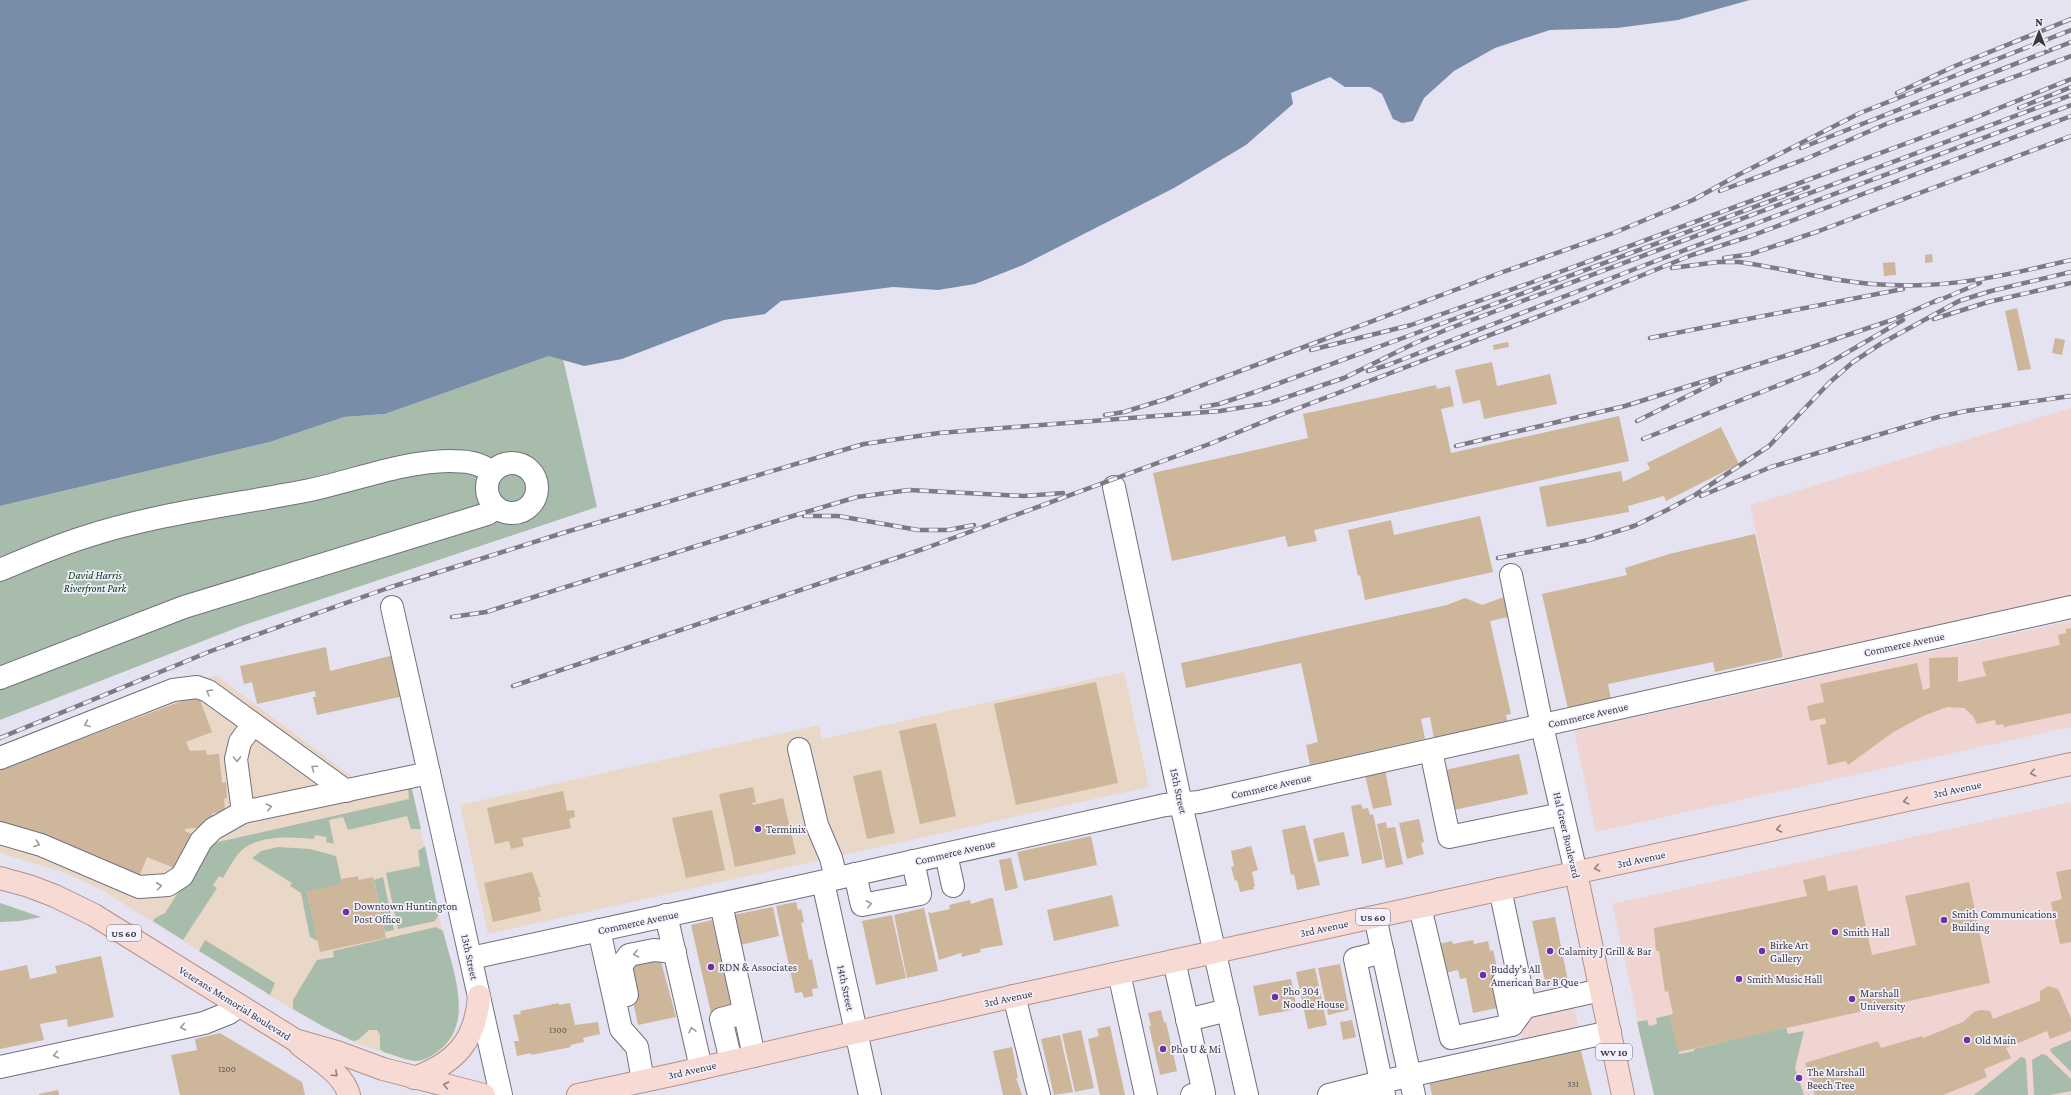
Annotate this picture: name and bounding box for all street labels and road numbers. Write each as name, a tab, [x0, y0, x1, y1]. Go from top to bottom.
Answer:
street label: Commerce Avenue	[1863, 630, 1945, 658]
street label: Commerce Avenue	[1547, 700, 1629, 730]
street label: 15th Street	[1168, 767, 1190, 815]
street label: Commerce Avenue	[1230, 771, 1312, 801]
street label: 3rd Avenue	[1932, 778, 1982, 800]
street label: Hal Greer Boulevard	[1551, 791, 1583, 879]
street label: Commerce Avenue	[914, 837, 996, 867]
street label: 3rd Avenue	[1616, 848, 1666, 870]
street label: Commerce Avenue	[597, 908, 679, 936]
road number: US 60	[1356, 909, 1390, 925]
street label: 3rd Avenue	[1299, 917, 1349, 939]
road number: US 60	[107, 925, 141, 941]
street label: 13th Street	[459, 933, 481, 981]
street label: Veterans Memorial Boulevard	[177, 964, 293, 1043]
street label: 14th Street	[835, 964, 857, 1012]
street label: 3rd Avenue	[983, 987, 1033, 1009]
road number: WV 10	[1596, 1044, 1632, 1060]
street label: 3rd Avenue	[667, 1059, 717, 1081]

